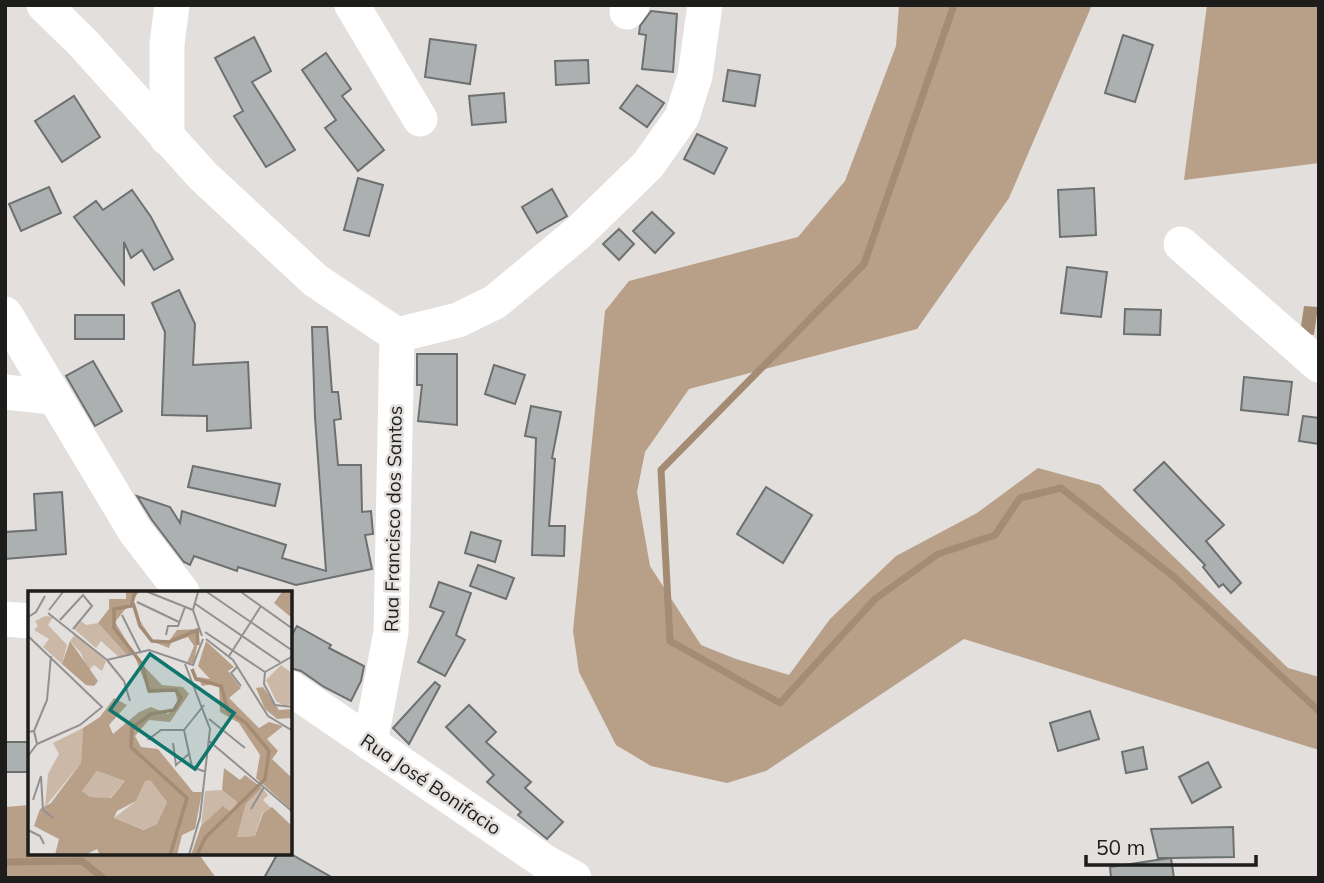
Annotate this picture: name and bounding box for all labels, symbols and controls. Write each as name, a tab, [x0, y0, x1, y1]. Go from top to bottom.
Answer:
street label: Rua Francisco dos Santos	[379, 406, 407, 632]
inset map	[28, 591, 292, 855]
street label: Rua José Bonifacio	[356, 728, 506, 840]
scale bar	[1086, 824, 1256, 868]
text: 50 m	[1096, 834, 1145, 860]

